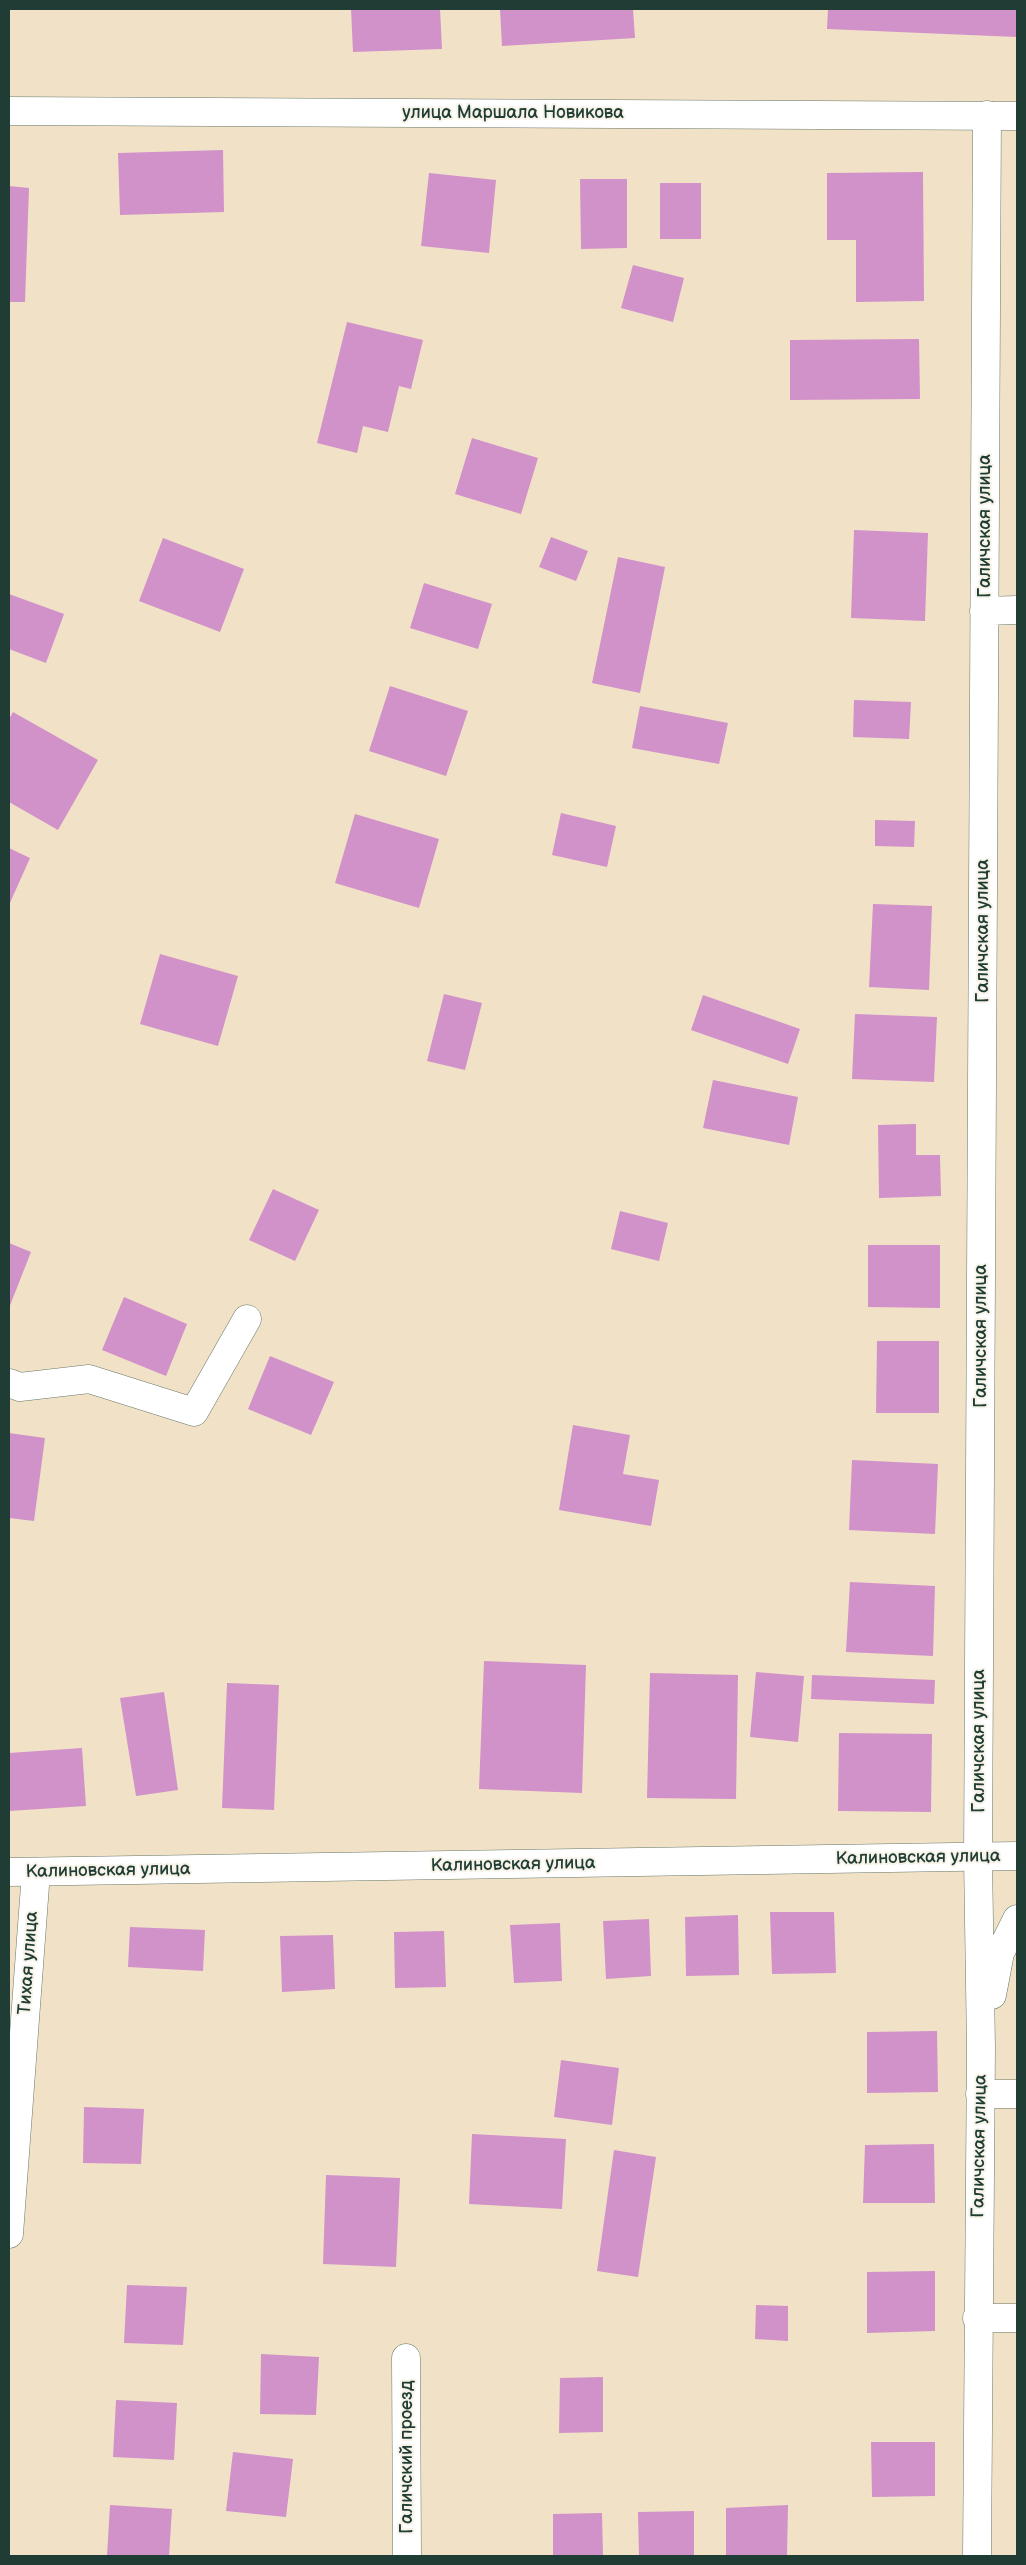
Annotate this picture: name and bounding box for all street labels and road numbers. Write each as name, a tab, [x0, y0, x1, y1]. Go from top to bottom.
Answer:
street label: улица Маршала Новикова	[402, 102, 624, 124]
street label: Галичская улица	[974, 454, 996, 598]
street label: Галичская улица	[972, 859, 994, 1003]
street label: Галичская улица	[970, 1264, 992, 1408]
street label: Галичская улица	[968, 1669, 990, 1813]
street label: Калиновская улица	[835, 1846, 1001, 1870]
street label: Калиновская улица	[430, 1853, 596, 1877]
street label: Калиновская улица	[25, 1859, 191, 1883]
street label: Тихая улица	[15, 1910, 43, 2016]
street label: Галичская улица	[968, 2074, 992, 2218]
street label: Галичский проезд	[396, 2380, 418, 2534]

